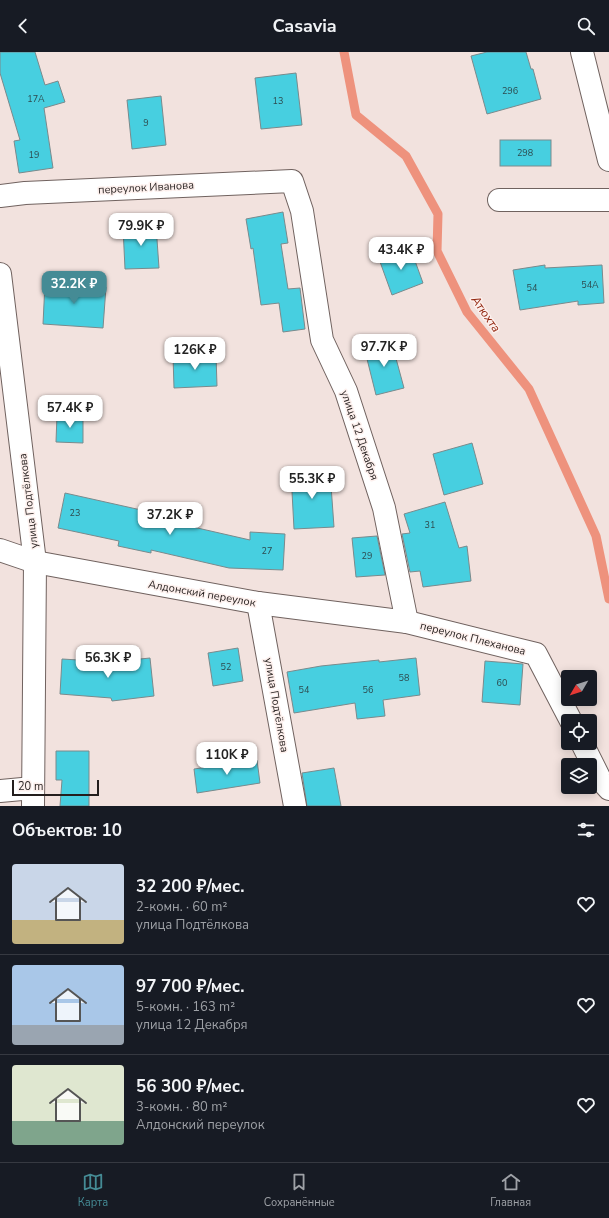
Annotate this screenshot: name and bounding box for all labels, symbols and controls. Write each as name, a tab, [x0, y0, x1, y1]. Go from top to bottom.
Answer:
text: Casavia	[272, 14, 337, 38]
icon: back	[12, 15, 34, 37]
icon: search	[575, 15, 597, 37]
house number: 296	[502, 85, 518, 97]
house number: 17А	[27, 93, 45, 105]
house number: 13	[273, 95, 283, 107]
house number: 9	[143, 117, 149, 129]
house number: 298	[517, 147, 533, 159]
house number: 19	[29, 149, 39, 161]
street label: переулок Иванова	[98, 177, 194, 198]
pin: 79.9K ₽	[104, 213, 178, 247]
text: 79.9K ₽	[118, 217, 164, 235]
pin: 43.4K ₽	[364, 237, 438, 271]
text: 43.4K ₽	[378, 241, 424, 259]
pin: 32.2K ₽	[37, 271, 111, 305]
text: 32.2K ₽	[51, 275, 97, 293]
house number: 54А	[581, 279, 599, 291]
house number: 54	[527, 282, 538, 294]
water label: Атюхта	[467, 292, 504, 335]
pin: 97.7K ₽	[347, 334, 421, 368]
pin: 126K ₽	[162, 337, 228, 371]
text: 97.7K ₽	[361, 338, 407, 356]
text: 126K ₽	[173, 341, 217, 359]
street label: улица 12 Декабря	[337, 388, 382, 482]
pin: 57.4K ₽	[33, 395, 107, 429]
text: 57.4K ₽	[47, 399, 93, 417]
street label: улица Подтёлкова	[15, 452, 42, 549]
pin: 55.3K ₽	[275, 466, 349, 500]
text: 55.3K ₽	[289, 470, 335, 488]
pin: 37.2K ₽	[133, 502, 207, 536]
text: 37.2K ₽	[147, 506, 193, 524]
house number: 23	[70, 507, 80, 519]
house number: 31	[425, 519, 435, 531]
house number: 27	[262, 545, 272, 557]
house number: 29	[362, 550, 372, 562]
street label: Алдонский переулок	[147, 577, 257, 610]
street label: переулок Плеханова	[419, 618, 527, 659]
pin: 56.3K ₽	[71, 645, 145, 679]
text: 56.3K ₽	[85, 649, 131, 667]
street label: улица Подтёлкова	[261, 657, 292, 754]
house number: 52	[221, 661, 231, 673]
north arrow	[561, 670, 597, 706]
map controls	[561, 670, 597, 794]
house number: 58	[399, 672, 409, 684]
house number: 60	[497, 677, 507, 689]
house number: 54	[299, 684, 310, 696]
house number: 56	[363, 684, 373, 696]
button: locate	[561, 714, 597, 750]
pin: 110K ₽	[194, 742, 260, 776]
text: 110K ₽	[205, 746, 249, 764]
button: layers	[561, 758, 597, 794]
scale bar	[12, 778, 99, 797]
text: 20 m	[18, 779, 43, 794]
text: Объектов: 10	[12, 819, 122, 842]
icon: filters	[575, 819, 597, 841]
text: 32 200 ₽/мес.	[136, 875, 244, 898]
icon: home	[44, 880, 92, 928]
icon: heart	[575, 893, 597, 915]
text: 2-комн. · 60 m²	[136, 898, 227, 916]
text: улица Подтёлкова	[136, 916, 249, 934]
text: 97 700 ₽/мес.	[136, 975, 244, 998]
icon: home	[44, 981, 92, 1029]
icon: heart	[575, 994, 597, 1016]
text: 5-комн. · 163 m²	[136, 998, 235, 1016]
text: улица 12 Декабря	[136, 1016, 248, 1034]
text: 56 300 ₽/мес.	[136, 1075, 244, 1098]
icon: home	[44, 1081, 92, 1129]
icon: heart	[575, 1094, 597, 1116]
text: 3-комн. · 80 m²	[136, 1098, 227, 1116]
text: Алдонский переулок	[136, 1116, 265, 1134]
tab: Карта	[78, 1171, 108, 1210]
tab: Сохранённые	[264, 1171, 335, 1210]
tab: Главная	[490, 1171, 531, 1210]

